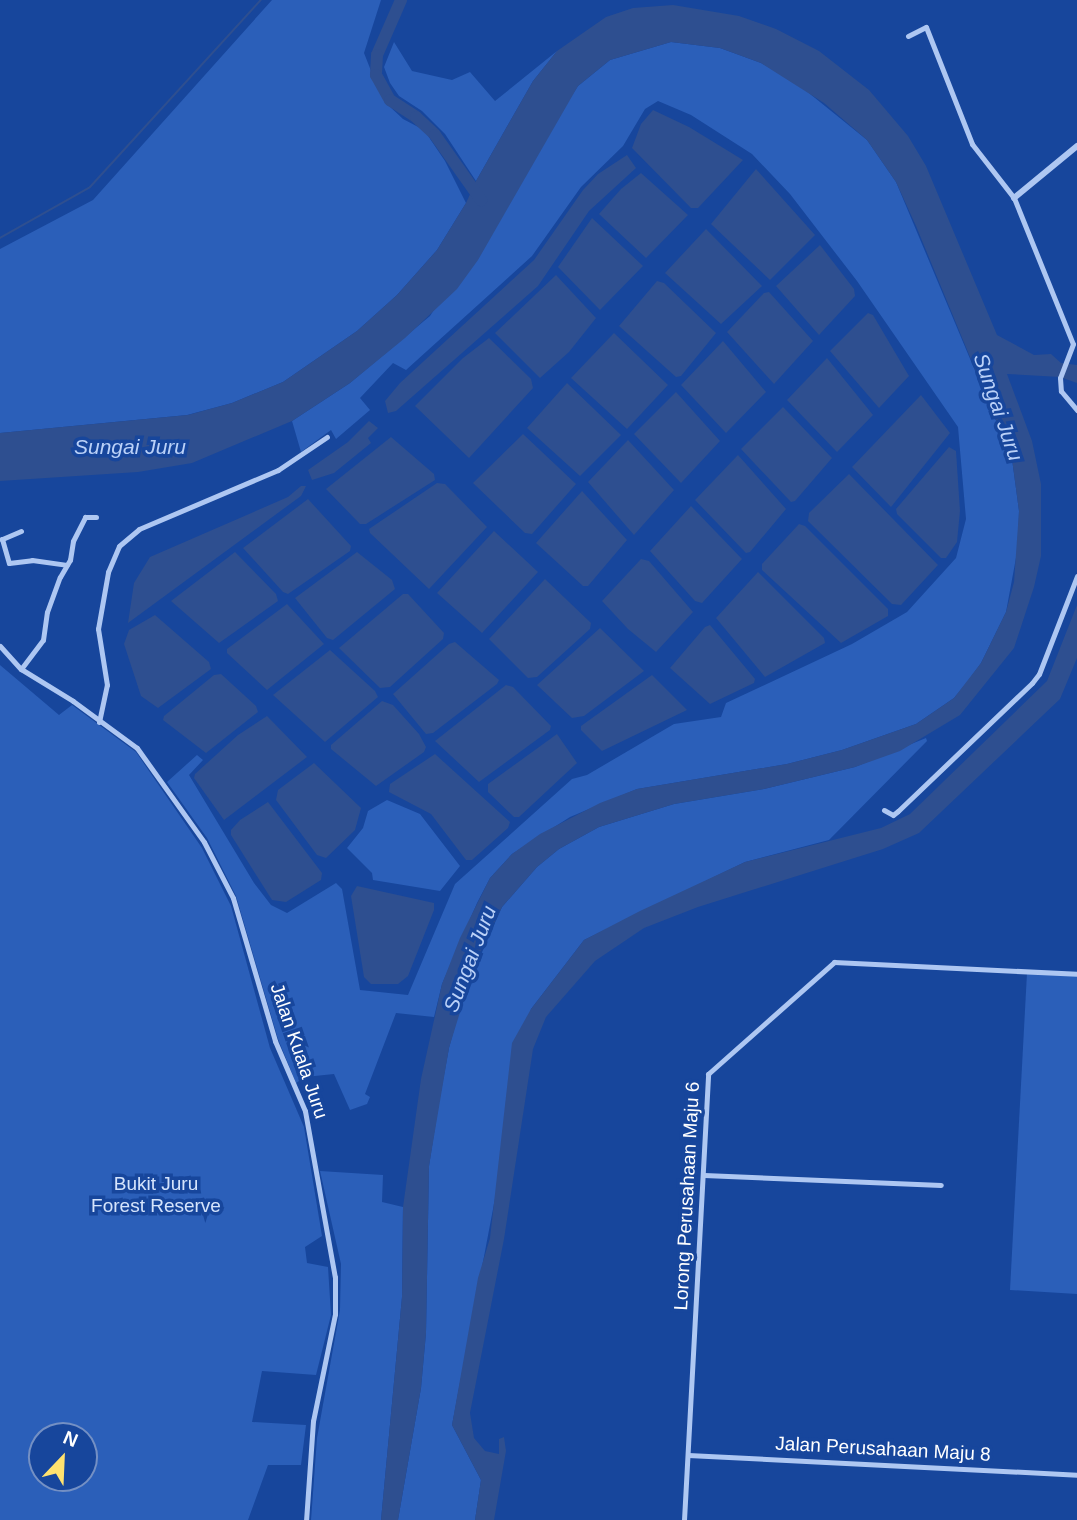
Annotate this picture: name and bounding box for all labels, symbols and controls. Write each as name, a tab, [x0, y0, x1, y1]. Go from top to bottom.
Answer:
water label: Sungai Juru	[968, 350, 1028, 464]
water label: Sungai Juru	[74, 434, 186, 460]
water label: Sungai Juru	[438, 902, 502, 1016]
street label: Jalan Kuala Juru	[265, 980, 333, 1122]
street label: Lorong Perusahaan Maju 6	[670, 1081, 704, 1311]
park label: Bukit Juru Forest Reserve	[91, 1173, 221, 1217]
north arrow	[28, 1422, 98, 1492]
text: N	[60, 1427, 81, 1451]
street label: Jalan Perusahaan Maju 8	[775, 1432, 991, 1466]

